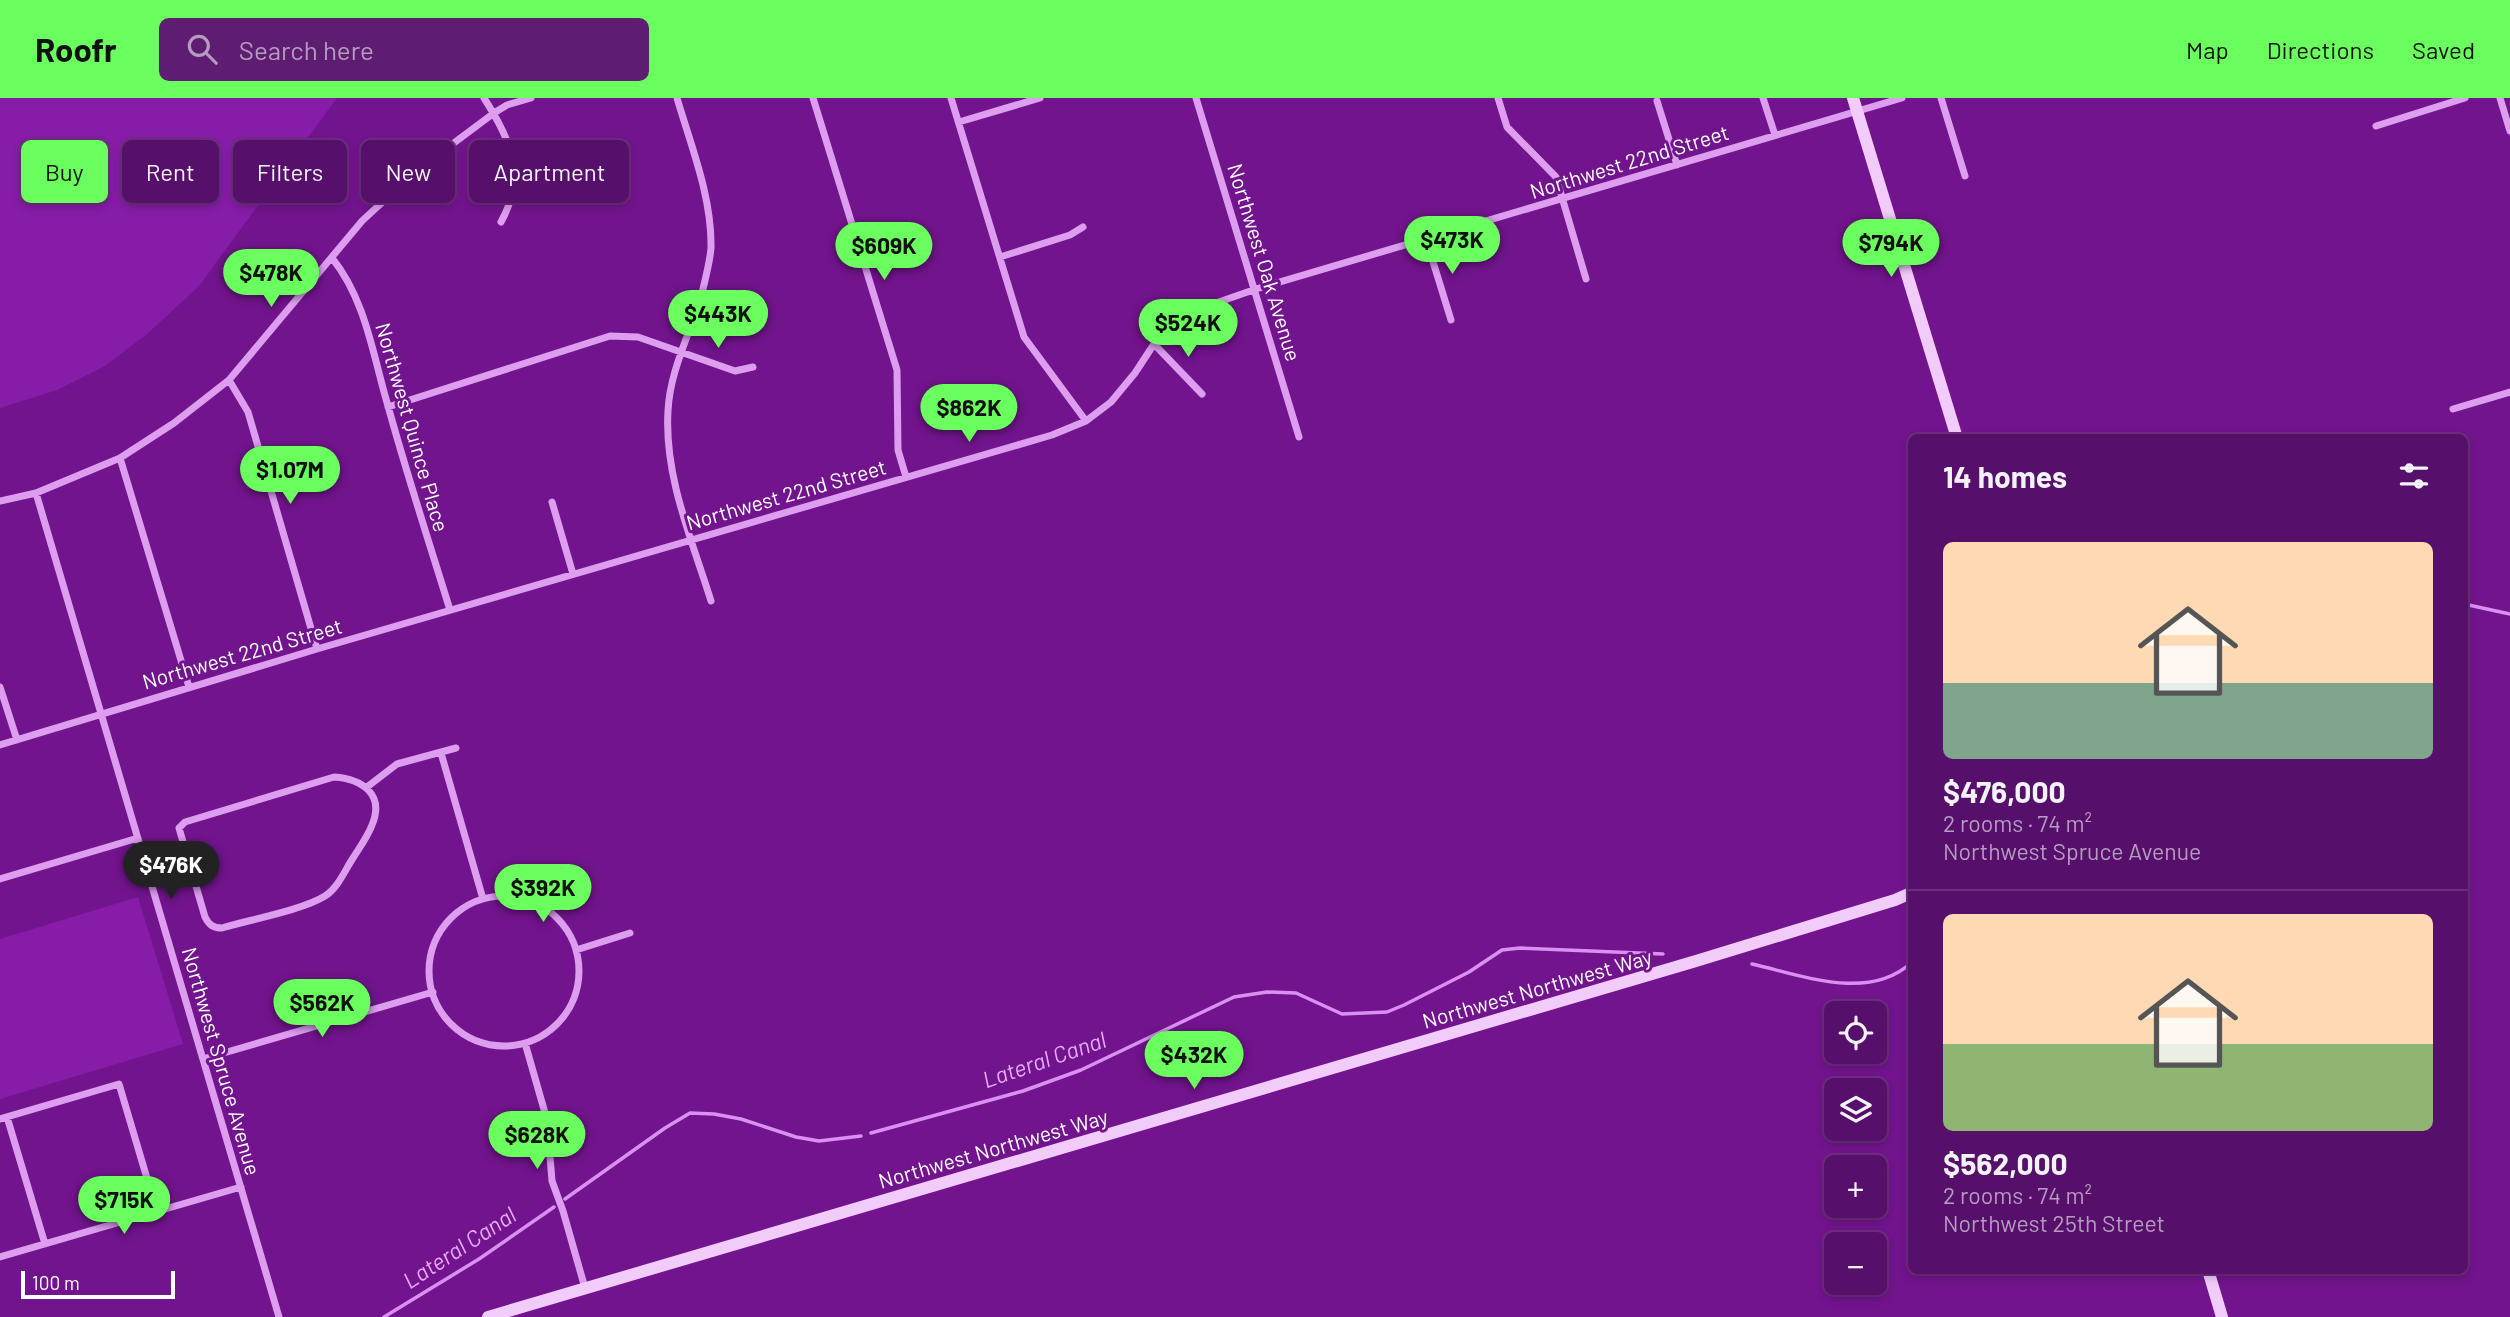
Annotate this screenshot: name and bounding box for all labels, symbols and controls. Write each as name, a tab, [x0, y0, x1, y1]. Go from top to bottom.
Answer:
search box	[159, 18, 649, 81]
text: Roofr	[35, 29, 117, 69]
icon: search	[183, 30, 221, 68]
text: Search here	[239, 34, 374, 65]
text: Map	[2186, 35, 2229, 64]
text: Directions	[2267, 35, 2374, 64]
text: Saved	[2412, 35, 2475, 64]
street label: Northwest 22nd Street	[1526, 119, 1732, 203]
chip: Buy	[21, 140, 108, 203]
chip: Rent	[122, 140, 219, 203]
chip: Filters	[233, 140, 347, 203]
chip: New	[361, 140, 455, 203]
chip: Apartment	[469, 140, 629, 203]
street label: Northwest Oak Avenue	[1223, 160, 1307, 364]
pin: $473K	[1403, 216, 1501, 276]
pin: $794K	[1842, 220, 1940, 279]
pin: $609K	[835, 222, 933, 282]
text: $473K	[1420, 225, 1484, 253]
text: $794K	[1858, 228, 1924, 256]
text: $609K	[851, 231, 917, 259]
pin: $478K	[222, 250, 320, 309]
text: $478K	[239, 258, 303, 286]
pin: $443K	[669, 290, 767, 350]
text: $443K	[684, 299, 752, 327]
pin: $524K	[1139, 300, 1237, 359]
text: $524K	[1155, 308, 1221, 336]
street label: Northwest Quince Place	[371, 320, 455, 534]
pin: $862K	[920, 384, 1018, 444]
text: $862K	[936, 393, 1002, 421]
pin: $1.07M	[233, 446, 347, 506]
street label: Northwest 22nd Street	[683, 453, 889, 535]
text: $1.07M	[256, 455, 324, 483]
icon: filters	[2395, 457, 2433, 495]
text: 14 homes	[1943, 458, 2067, 494]
icon: home	[2125, 588, 2251, 714]
street label: Northwest 22nd Street	[139, 612, 345, 694]
text: $476,000	[1943, 773, 2066, 809]
text: 2 rooms · 74 m²	[1943, 809, 2092, 837]
text: Northwest Spruce Avenue	[1943, 837, 2201, 865]
pin: $476K	[122, 842, 220, 901]
text: $476K	[139, 850, 203, 878]
pin: $392K	[494, 864, 592, 924]
text: $392K	[510, 873, 576, 901]
street label: Northwest Northwest Way	[1419, 943, 1655, 1033]
street label: Northwest Spruce Avenue	[177, 944, 267, 1178]
icon: home	[2125, 960, 2251, 1086]
pin: $562K	[273, 979, 371, 1039]
text: $562K	[289, 988, 355, 1016]
map controls	[1824, 1001, 1887, 1295]
button: locate	[1824, 1001, 1887, 1064]
water label: Lateral Canal	[978, 1025, 1110, 1093]
pin: $432K	[1145, 1032, 1243, 1091]
text: $432K	[1161, 1040, 1227, 1068]
button: layers	[1824, 1078, 1887, 1141]
street label: Northwest Northwest Way	[875, 1103, 1111, 1193]
pin: $628K	[488, 1112, 586, 1171]
text: $628K	[504, 1120, 570, 1148]
text: $562,000	[1943, 1145, 2068, 1181]
button: +	[1824, 1155, 1887, 1218]
pin: $715K	[75, 1176, 173, 1236]
text: 2 rooms · 74 m²	[1943, 1181, 2092, 1209]
text: $715K	[94, 1185, 154, 1213]
water label: Lateral Canal	[397, 1200, 521, 1294]
text: Northwest 25th Street	[1943, 1209, 2165, 1237]
button: −	[1824, 1232, 1887, 1295]
scale bar	[21, 1268, 175, 1300]
text: 100 m	[32, 1271, 80, 1294]

